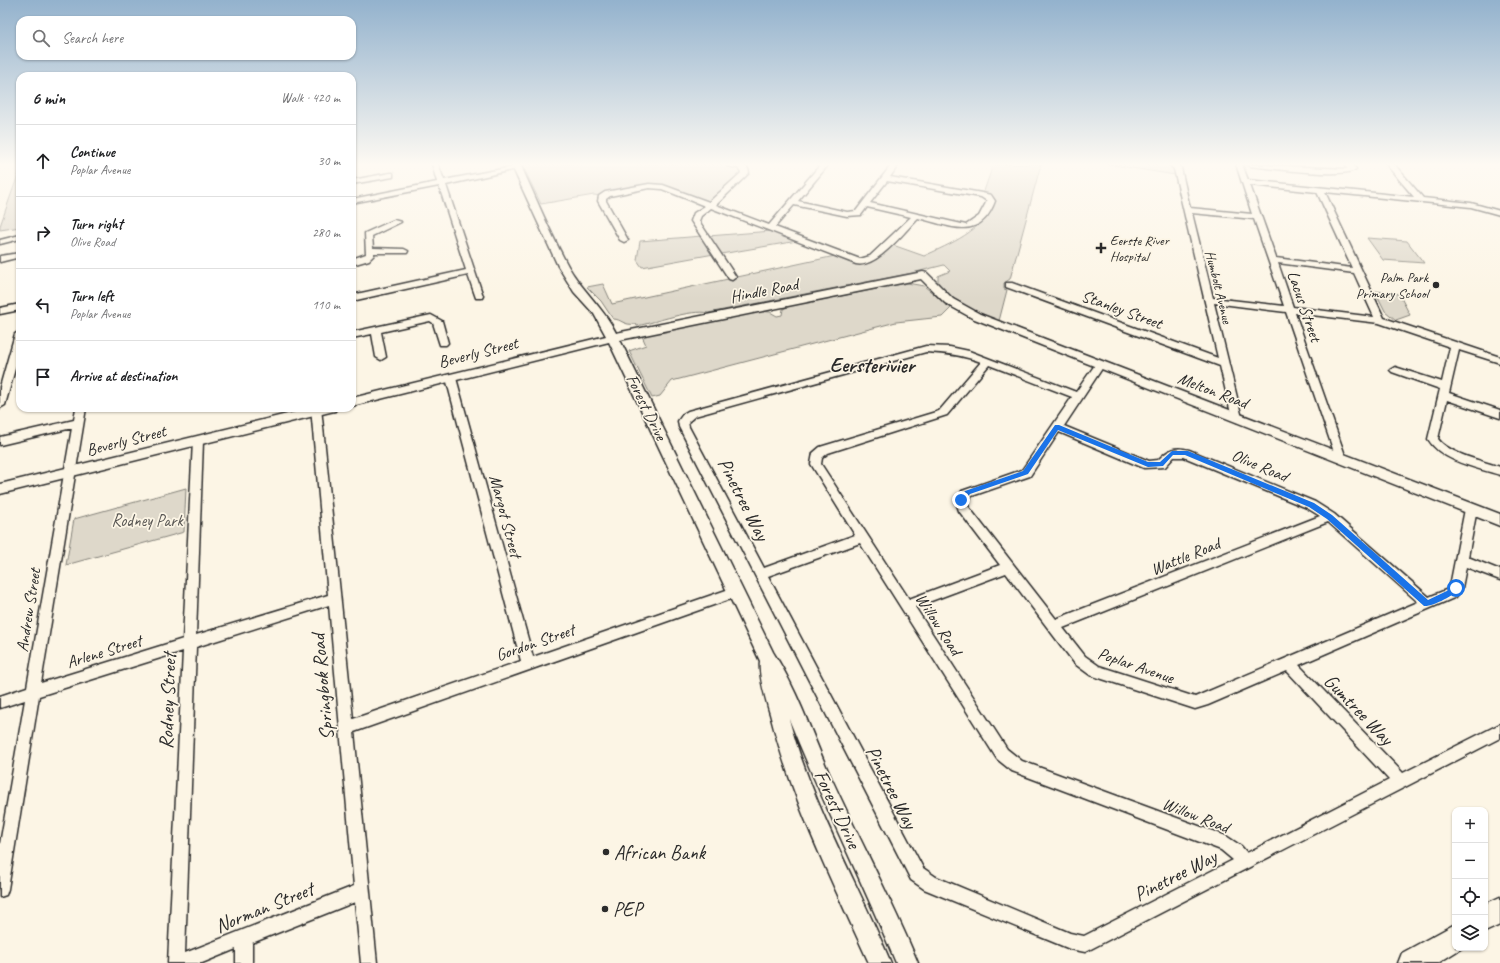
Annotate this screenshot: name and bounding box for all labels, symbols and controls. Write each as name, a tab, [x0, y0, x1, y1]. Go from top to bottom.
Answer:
search box	[16, 16, 356, 60]
icon: search	[30, 27, 52, 49]
text: Search here	[62, 29, 123, 48]
text: 6 min	[32, 88, 65, 109]
text: Walk · 420 m	[281, 90, 340, 106]
text: Continue	[70, 143, 115, 162]
icon: ahead	[32, 150, 54, 172]
text: 30 m	[318, 153, 340, 169]
text: Poplar Avenue	[70, 162, 130, 178]
text: Turn right	[70, 215, 123, 234]
icon: right	[32, 222, 54, 244]
text: 280 m	[312, 225, 340, 241]
place label: Eerste River Hospital	[1110, 232, 1170, 265]
text: Olive Road	[70, 234, 115, 250]
marker: Eerste River Hospital	[1095, 242, 1107, 254]
street label: Humbolt Avenue	[1201, 249, 1236, 327]
street label: Lacus Street	[1283, 268, 1327, 347]
place label: Palm Park Primary School	[1356, 269, 1431, 302]
street label: Hindle Road	[728, 273, 802, 307]
marker: Palm Park Primary School	[1431, 280, 1441, 290]
street label: Stanley Street	[1079, 285, 1167, 335]
text: Turn left	[70, 287, 113, 306]
icon: left	[32, 294, 54, 316]
text: 110 m	[312, 297, 340, 313]
text: Poplar Avenue	[70, 306, 130, 322]
street label: Beverly Street	[436, 332, 522, 372]
district label: Eersterivier	[830, 352, 917, 378]
icon: arrive	[32, 366, 54, 388]
text: Arrive at destination	[70, 367, 177, 386]
street label: Melton Road	[1175, 368, 1253, 414]
street label: Forest Drive	[622, 371, 672, 445]
street label: Beverly Street	[84, 420, 170, 460]
street label: Olive Road	[1228, 444, 1293, 488]
street label: Pinetree Way	[712, 454, 776, 547]
street label: Margot Street	[484, 473, 527, 562]
route end	[952, 491, 970, 509]
park label: Rodney Park	[111, 510, 184, 531]
street label: Wattle Road	[1148, 532, 1225, 580]
street label: Andrew Street	[12, 565, 46, 653]
route start	[1447, 579, 1465, 597]
street label: Willow Road	[911, 589, 968, 661]
street label: Gordon Street	[493, 618, 580, 666]
street label: Arlene Street	[64, 629, 146, 673]
street label: Springbok Road	[305, 630, 340, 741]
street label: Poplar Avenue	[1095, 643, 1178, 689]
street label: Rodney Street	[153, 649, 182, 750]
street label: Gumtree Way	[1319, 668, 1400, 752]
street label: Pinetree Way	[860, 742, 924, 835]
street label: Forest Drive	[809, 766, 867, 854]
street label: Willow Road	[1160, 793, 1234, 839]
map controls	[1452, 807, 1488, 951]
button: +	[1452, 807, 1488, 843]
place label: African Bank	[614, 840, 707, 865]
street label: Pinetree Way	[1130, 843, 1223, 907]
button: −	[1452, 843, 1488, 879]
marker: African Bank	[601, 847, 611, 857]
street label: Norman Street	[211, 875, 320, 939]
button: locate	[1452, 879, 1488, 915]
place label: PEP	[613, 897, 645, 922]
marker: PEP	[600, 904, 610, 914]
button: layers	[1452, 915, 1488, 951]

